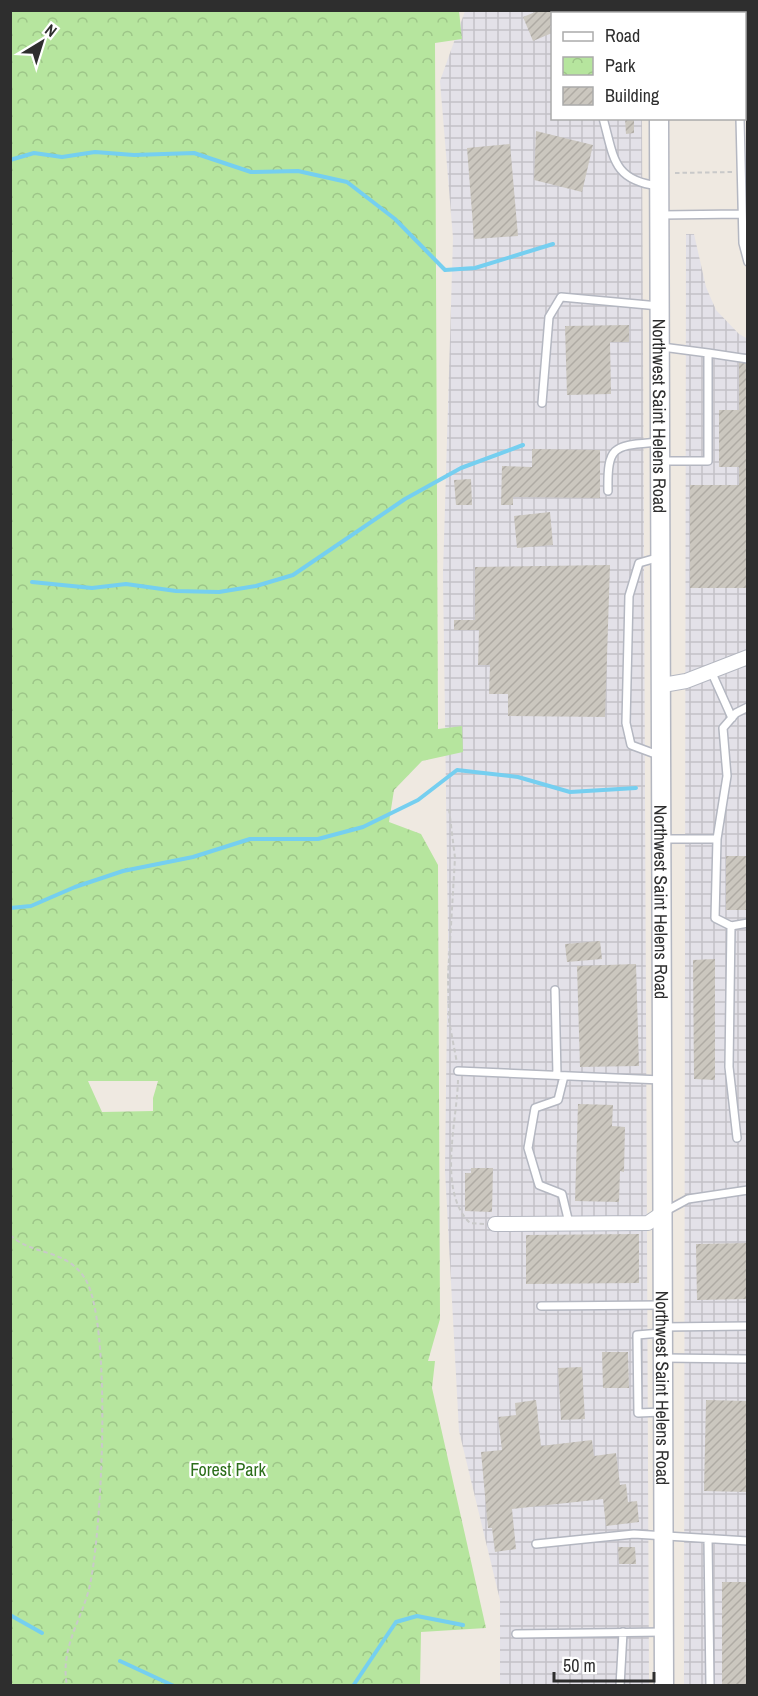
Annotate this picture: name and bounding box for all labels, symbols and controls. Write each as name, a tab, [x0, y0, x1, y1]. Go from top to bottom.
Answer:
north arrow	[12, 12, 72, 72]
legend	[551, 12, 746, 120]
text: N	[41, 19, 62, 42]
text: Road	[605, 23, 640, 48]
text: Park	[605, 53, 636, 78]
text: Building	[605, 83, 660, 108]
street label: Northwest Saint Helens Road	[647, 319, 673, 513]
street label: Northwest Saint Helens Road	[649, 805, 674, 999]
street label: Northwest Saint Helens Road	[650, 1291, 676, 1485]
park label: Forest Park	[190, 1457, 266, 1482]
scale bar	[554, 1645, 654, 1683]
text: 50 m	[563, 1653, 596, 1678]

